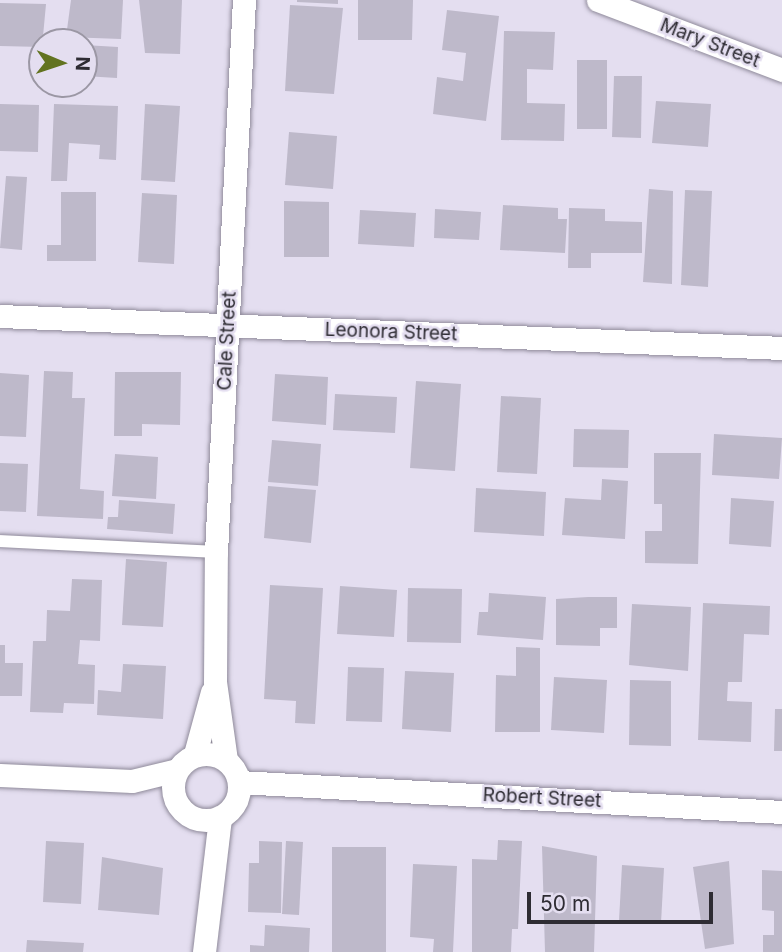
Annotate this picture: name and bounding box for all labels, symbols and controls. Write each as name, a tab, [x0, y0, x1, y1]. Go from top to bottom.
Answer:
street label: Mary Street	[657, 14, 763, 72]
north arrow	[28, 28, 98, 98]
text: N	[71, 56, 94, 71]
street label: Cale Street	[213, 291, 241, 391]
street label: Leonora Street	[324, 318, 458, 346]
street label: Robert Street	[482, 784, 602, 812]
scale bar	[530, 878, 716, 922]
text: 50 m	[540, 891, 590, 916]

